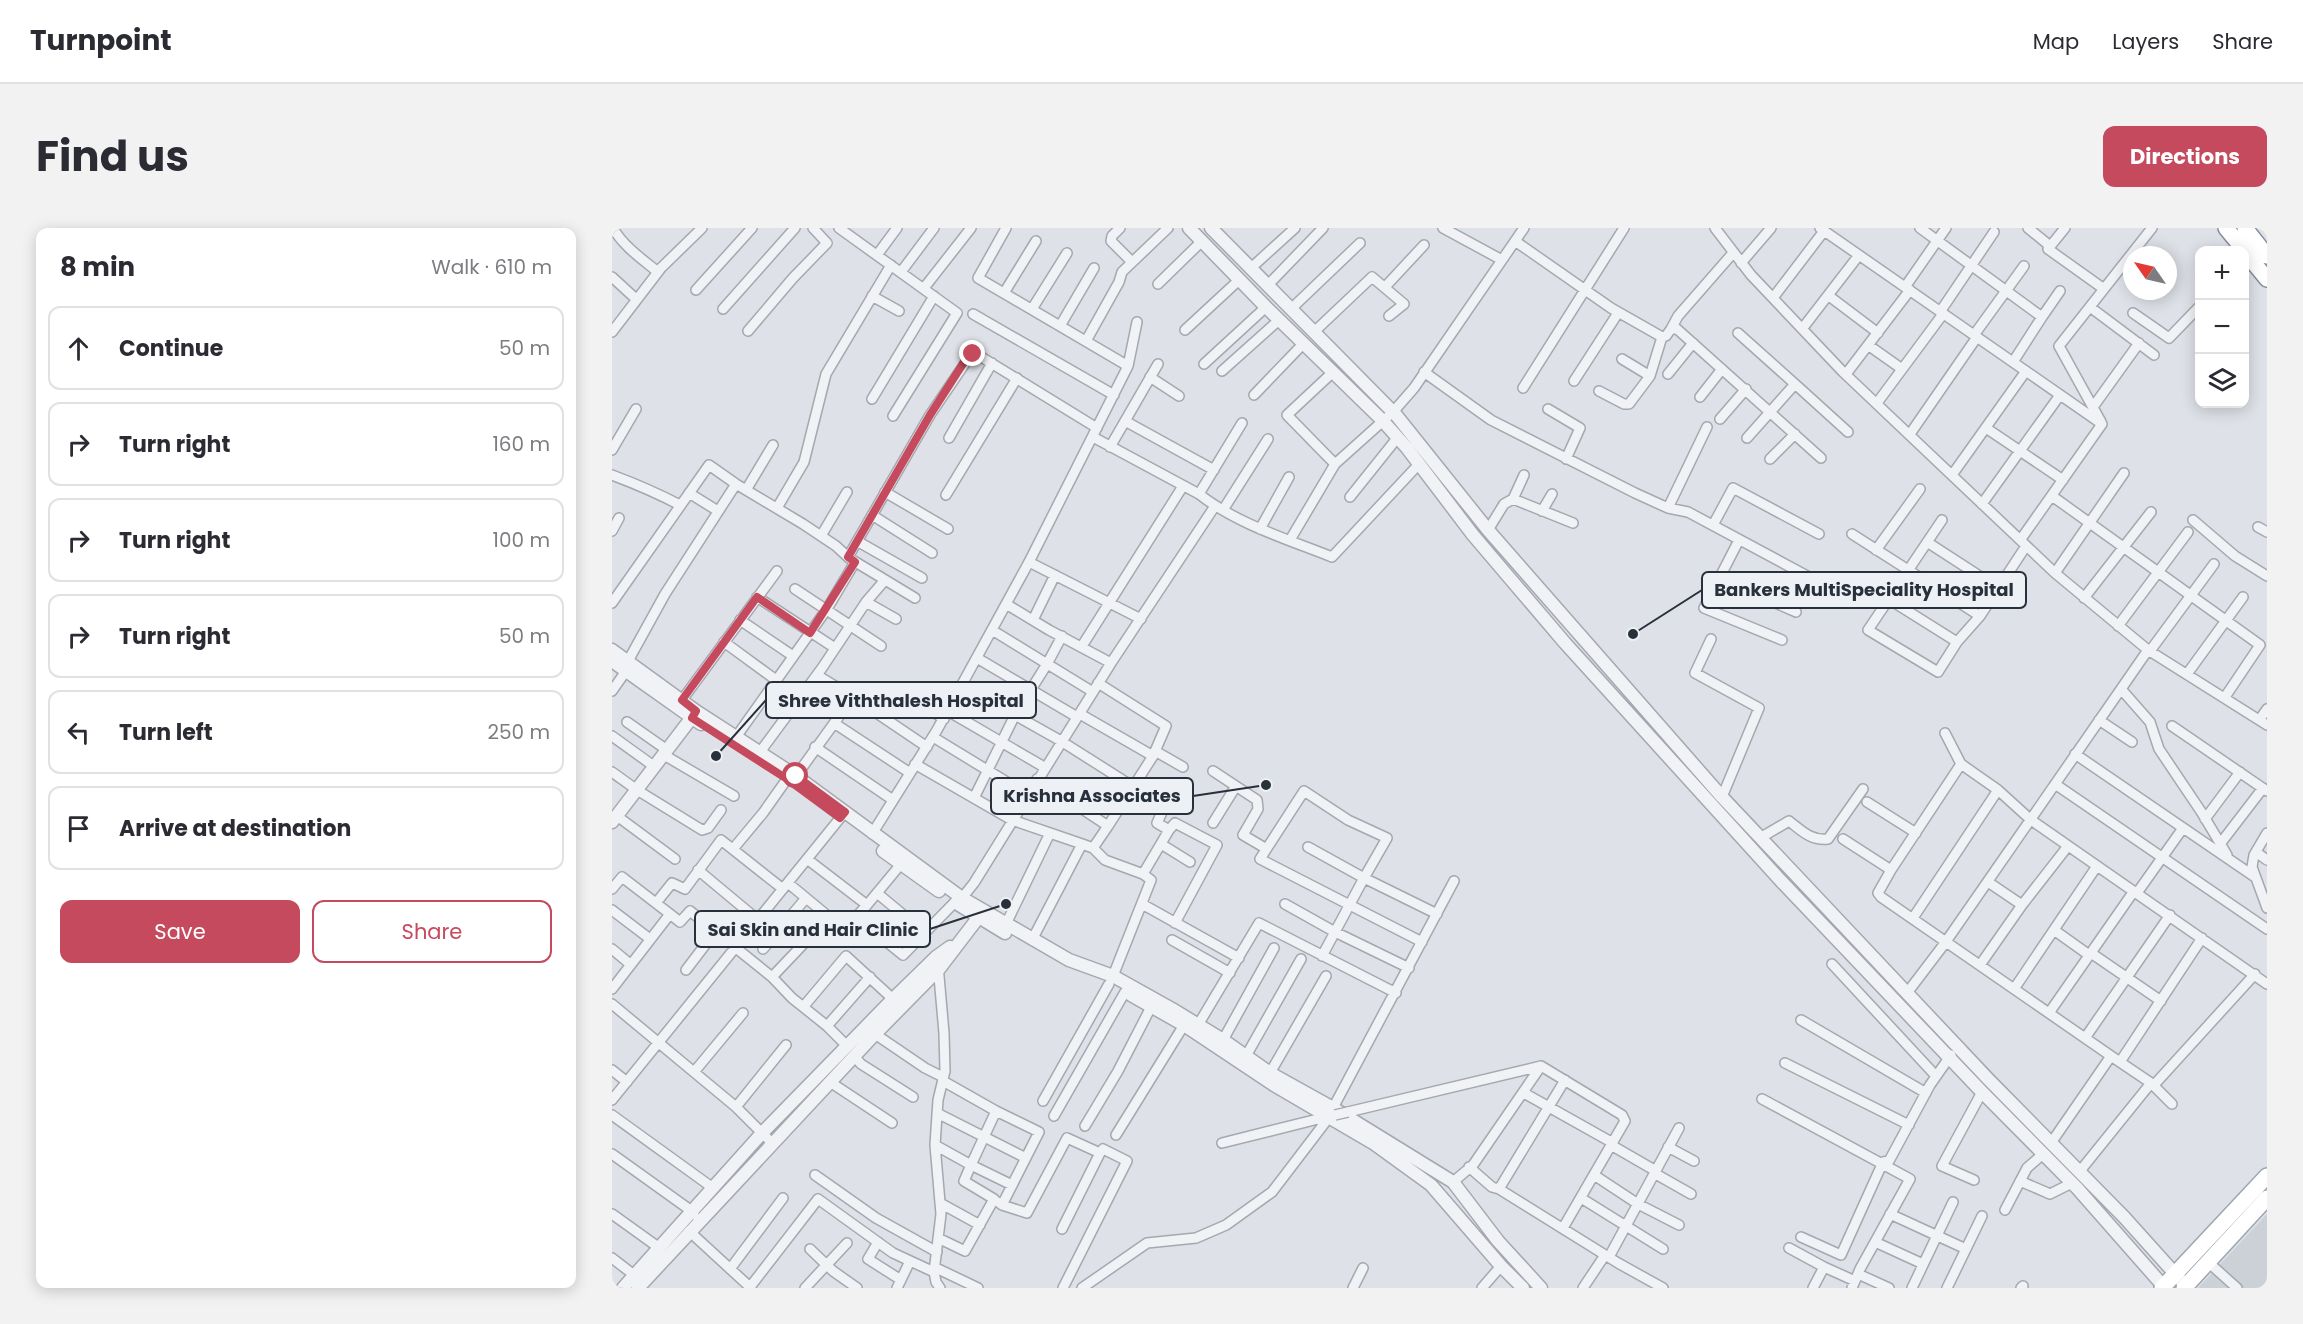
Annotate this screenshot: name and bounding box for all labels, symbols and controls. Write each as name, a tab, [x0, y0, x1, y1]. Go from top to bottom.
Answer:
text: Turnpoint	[30, 21, 172, 60]
text: Map	[2033, 27, 2079, 56]
text: Layers	[2112, 27, 2179, 56]
text: Share	[2212, 27, 2273, 56]
button: Directions	[2103, 126, 2267, 187]
text: Find us	[36, 127, 189, 186]
north arrow	[2123, 246, 2177, 300]
map controls	[2195, 246, 2249, 408]
button: +	[2195, 246, 2249, 300]
text: 8 min	[60, 249, 135, 285]
text: Walk · 610 m	[431, 253, 552, 281]
button: −	[2195, 300, 2249, 354]
icon: ahead	[62, 332, 95, 365]
text: Continue	[119, 333, 223, 364]
text: 50 m	[499, 334, 550, 362]
route end	[959, 340, 985, 366]
button: layers	[2195, 354, 2249, 408]
icon: right	[62, 428, 95, 461]
text: Turn right	[119, 429, 230, 460]
text: 160 m	[492, 430, 550, 458]
icon: right	[62, 524, 95, 557]
text: Turn right	[119, 525, 230, 556]
text: 100 m	[493, 526, 550, 554]
callout: Bankers MultiSpeciality Hospital	[1702, 572, 2026, 608]
text: Bankers MultiSpeciality Hospital	[1714, 577, 2014, 602]
icon: right	[62, 620, 95, 653]
text: Turn right	[119, 621, 230, 652]
text: 50 m	[499, 622, 550, 650]
callout: Shree Viththalesh Hospital	[766, 682, 1036, 718]
text: Shree Viththalesh Hospital	[778, 688, 1024, 713]
icon: left	[62, 716, 95, 749]
text: Turn left	[119, 717, 213, 748]
text: 250 m	[487, 718, 550, 746]
route start	[782, 762, 808, 788]
callout: Krishna Associates	[991, 778, 1193, 814]
text: Krishna Associates	[1003, 783, 1181, 808]
icon: arrive	[62, 812, 95, 845]
text: Arrive at destination	[119, 813, 351, 844]
button: Save	[60, 900, 300, 963]
button: Share	[312, 900, 552, 963]
callout: Sai Skin and Hair Clinic	[695, 911, 930, 947]
text: Sai Skin and Hair Clinic	[707, 917, 919, 942]

